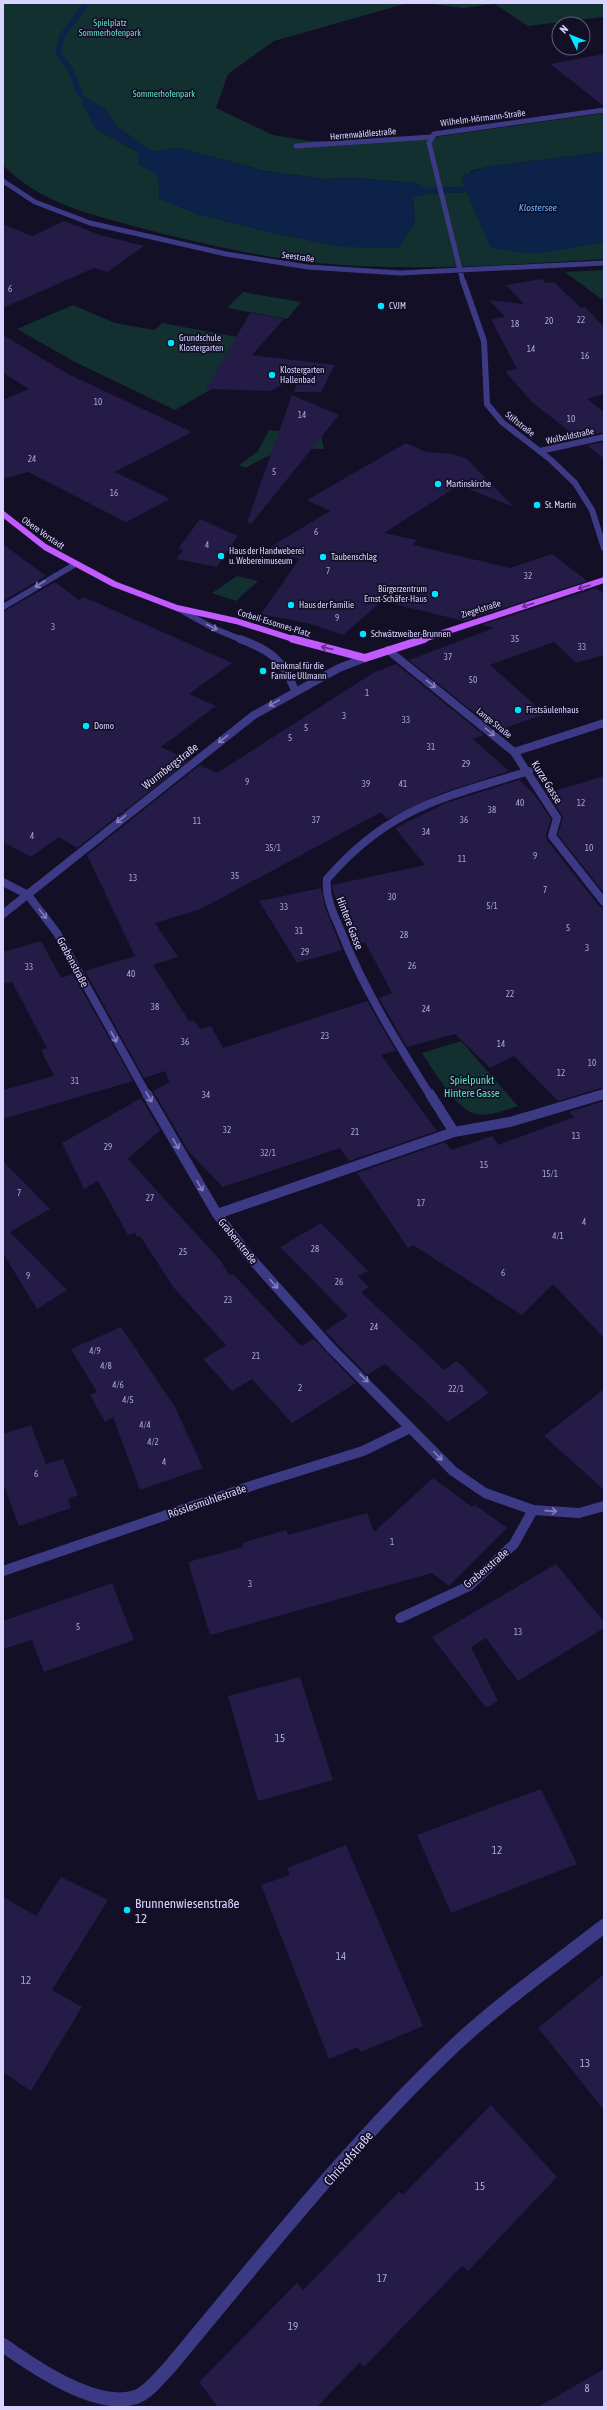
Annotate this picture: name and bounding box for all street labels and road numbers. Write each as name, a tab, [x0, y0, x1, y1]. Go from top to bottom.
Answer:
street label: Wilhelm-Hörmann-Straße	[440, 108, 526, 128]
street label: Herrenwäldlestraße	[330, 126, 396, 142]
street label: Seestraße	[281, 250, 315, 264]
street label: Stiftstraße	[503, 410, 537, 438]
street label: Wolboldstraße	[545, 426, 595, 446]
street label: Obere Vorstadt	[20, 515, 66, 552]
street label: Ziegelstraße	[460, 598, 502, 620]
street label: Corbeil-Essonnes-Platz	[236, 607, 312, 639]
street label: Lange Straße	[474, 706, 514, 740]
street label: Wurmbergstraße	[140, 740, 200, 792]
street label: Kurze Gasse	[529, 759, 565, 805]
street label: Hintere Gasse	[334, 895, 366, 951]
street label: Grabenstraße	[55, 935, 91, 989]
street label: Grabenstraße	[216, 1216, 260, 1266]
street label: Rösslesmühlestraße	[166, 1482, 248, 1520]
street label: Grabenstraße	[461, 1546, 511, 1590]
street label: Christofstraße	[321, 2128, 376, 2188]

